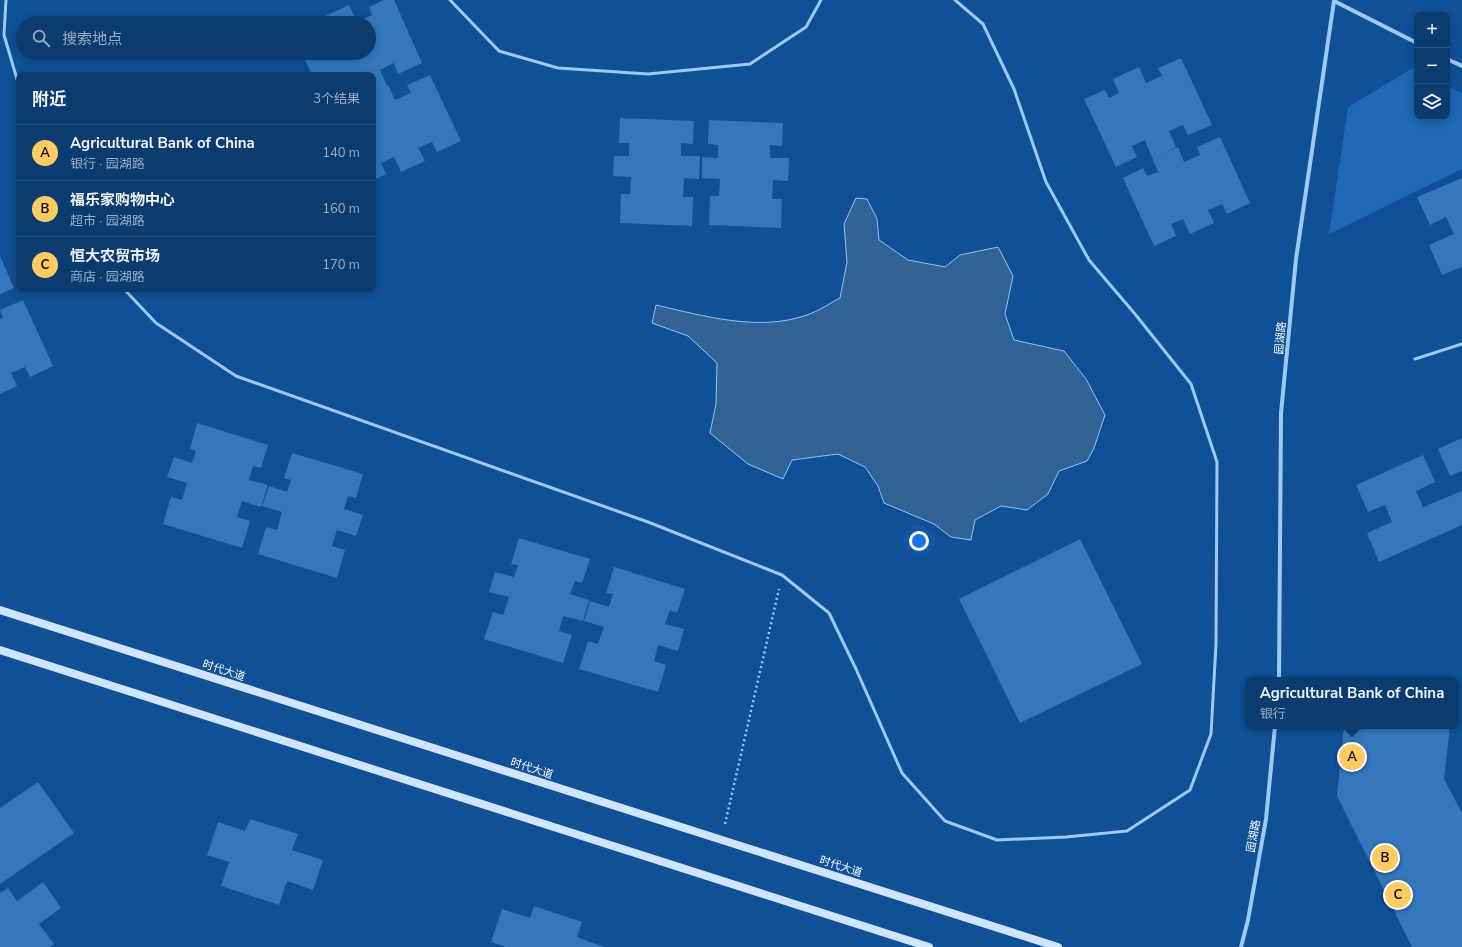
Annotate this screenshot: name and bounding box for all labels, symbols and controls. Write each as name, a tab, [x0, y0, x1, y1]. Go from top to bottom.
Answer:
map controls	[1414, 12, 1450, 120]
button: +	[1414, 12, 1450, 48]
search box	[16, 16, 376, 60]
icon: search	[30, 27, 52, 49]
text: 搜索地点	[62, 29, 122, 49]
button: −	[1414, 48, 1450, 84]
button: layers	[1414, 84, 1450, 120]
text: 附近	[32, 88, 66, 111]
text: 3个结果	[313, 90, 360, 108]
text: Agricultural Bank of China	[70, 133, 255, 153]
text: A	[40, 144, 50, 162]
text: 140 m	[322, 144, 360, 162]
text: 银行 · 园湖路	[70, 155, 145, 173]
text: 福乐家购物中心	[70, 190, 175, 210]
text: B	[41, 200, 49, 218]
text: 160 m	[322, 200, 360, 218]
text: 超市 · 园湖路	[70, 212, 145, 230]
text: 恒大农贸市场	[70, 246, 160, 266]
text: C	[41, 256, 49, 274]
text: 170 m	[322, 256, 360, 274]
text: 商店 · 园湖路	[70, 268, 145, 286]
street label: 园湖路	[1272, 321, 1289, 355]
your location	[909, 531, 929, 551]
street label: 时代大道	[201, 657, 247, 684]
popup	[1245, 677, 1459, 729]
text: Agricultural Bank of China	[1260, 683, 1444, 703]
text: 银行	[1260, 705, 1286, 723]
pin: A	[1339, 742, 1365, 772]
street label: 时代大道	[509, 755, 555, 782]
street label: 园湖路	[1243, 819, 1264, 854]
pin: B	[1372, 843, 1398, 873]
street label: 时代大道	[818, 853, 864, 880]
pin: C	[1385, 880, 1411, 910]

